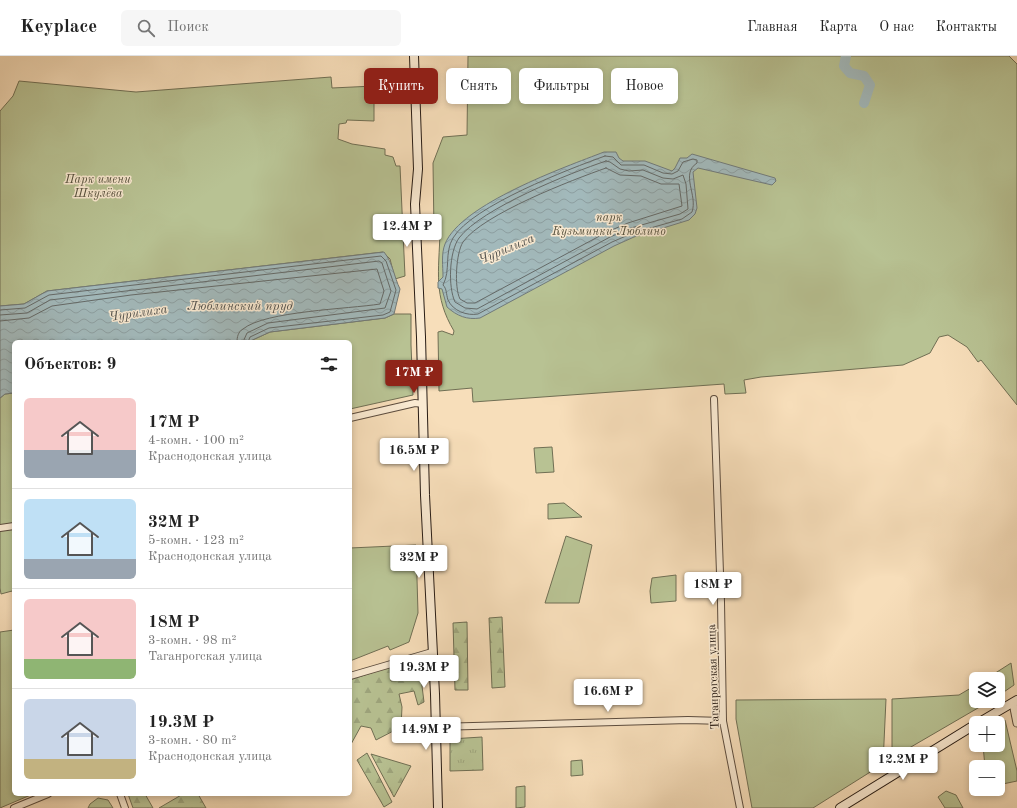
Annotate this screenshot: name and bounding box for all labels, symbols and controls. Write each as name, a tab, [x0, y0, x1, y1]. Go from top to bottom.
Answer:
search box	[121, 10, 401, 46]
icon: search	[135, 17, 157, 39]
text: Keyplace	[20, 18, 97, 37]
text: Поиск	[167, 20, 209, 35]
text: Главная	[747, 20, 797, 34]
text: Карта	[819, 20, 857, 34]
text: О нас	[879, 20, 914, 34]
text: Контакты	[936, 20, 997, 34]
chip: Купить	[364, 68, 438, 104]
chip: Снять	[446, 68, 511, 104]
chip: Фильтры	[519, 68, 603, 104]
chip: Новое	[611, 68, 678, 104]
park label: Парк имени Шкулёва	[64, 174, 131, 200]
park label: парк Кузьминки-Люблино	[551, 212, 666, 238]
pin: 12.4M ₽	[370, 214, 444, 248]
text: 12.4M ₽	[382, 220, 432, 233]
water label: Чурилиха	[477, 232, 536, 267]
water label: Люблинский пруд	[187, 300, 293, 313]
water label: Чурилиха	[108, 303, 168, 324]
icon: filters	[318, 353, 340, 375]
text: Объектов: 9	[24, 356, 116, 373]
pin: 17M ₽	[386, 360, 442, 394]
text: 17M ₽	[394, 366, 434, 379]
icon: home	[56, 414, 104, 462]
text: 17M ₽	[148, 414, 200, 431]
text: 4-комн. · 100 m²	[148, 434, 244, 447]
pin: 16.5M ₽	[377, 438, 451, 472]
text: 16.5M ₽	[389, 444, 439, 457]
text: Краснодонская улица	[148, 450, 272, 463]
text: 32M ₽	[148, 514, 200, 531]
icon: home	[56, 515, 104, 563]
text: 5-комн. · 123 m²	[148, 534, 244, 547]
pin: 32M ₽	[391, 545, 447, 579]
text: Краснодонская улица	[148, 550, 272, 563]
text: 32M ₽	[399, 551, 439, 564]
pin: 18M ₽	[685, 572, 741, 606]
text: 18M ₽	[693, 578, 733, 591]
text: 18M ₽	[148, 614, 200, 631]
icon: home	[56, 615, 104, 663]
street label: Таганрогская улица	[706, 624, 722, 730]
text: 3-комн. · 98 m²	[148, 634, 236, 647]
text: Таганрогская улица	[148, 650, 262, 663]
pin: 19.3M ₽	[387, 655, 461, 689]
text: 19.3M ₽	[399, 661, 449, 674]
map controls	[969, 672, 1005, 796]
button: layers	[969, 672, 1005, 708]
pin: 16.6M ₽	[571, 679, 645, 713]
text: 16.6M ₽	[583, 685, 633, 698]
text: 19.3M ₽	[148, 714, 214, 731]
icon: home	[56, 715, 104, 763]
button: +	[969, 716, 1005, 752]
pin: 14.9M ₽	[389, 717, 463, 751]
text: 14.9M ₽	[401, 723, 451, 736]
text: 3-комн. · 80 m²	[148, 734, 236, 747]
pin: 12.2M ₽	[866, 747, 940, 781]
text: Краснодонская улица	[148, 750, 272, 763]
text: 12.2M ₽	[878, 753, 928, 766]
button: −	[969, 760, 1005, 796]

